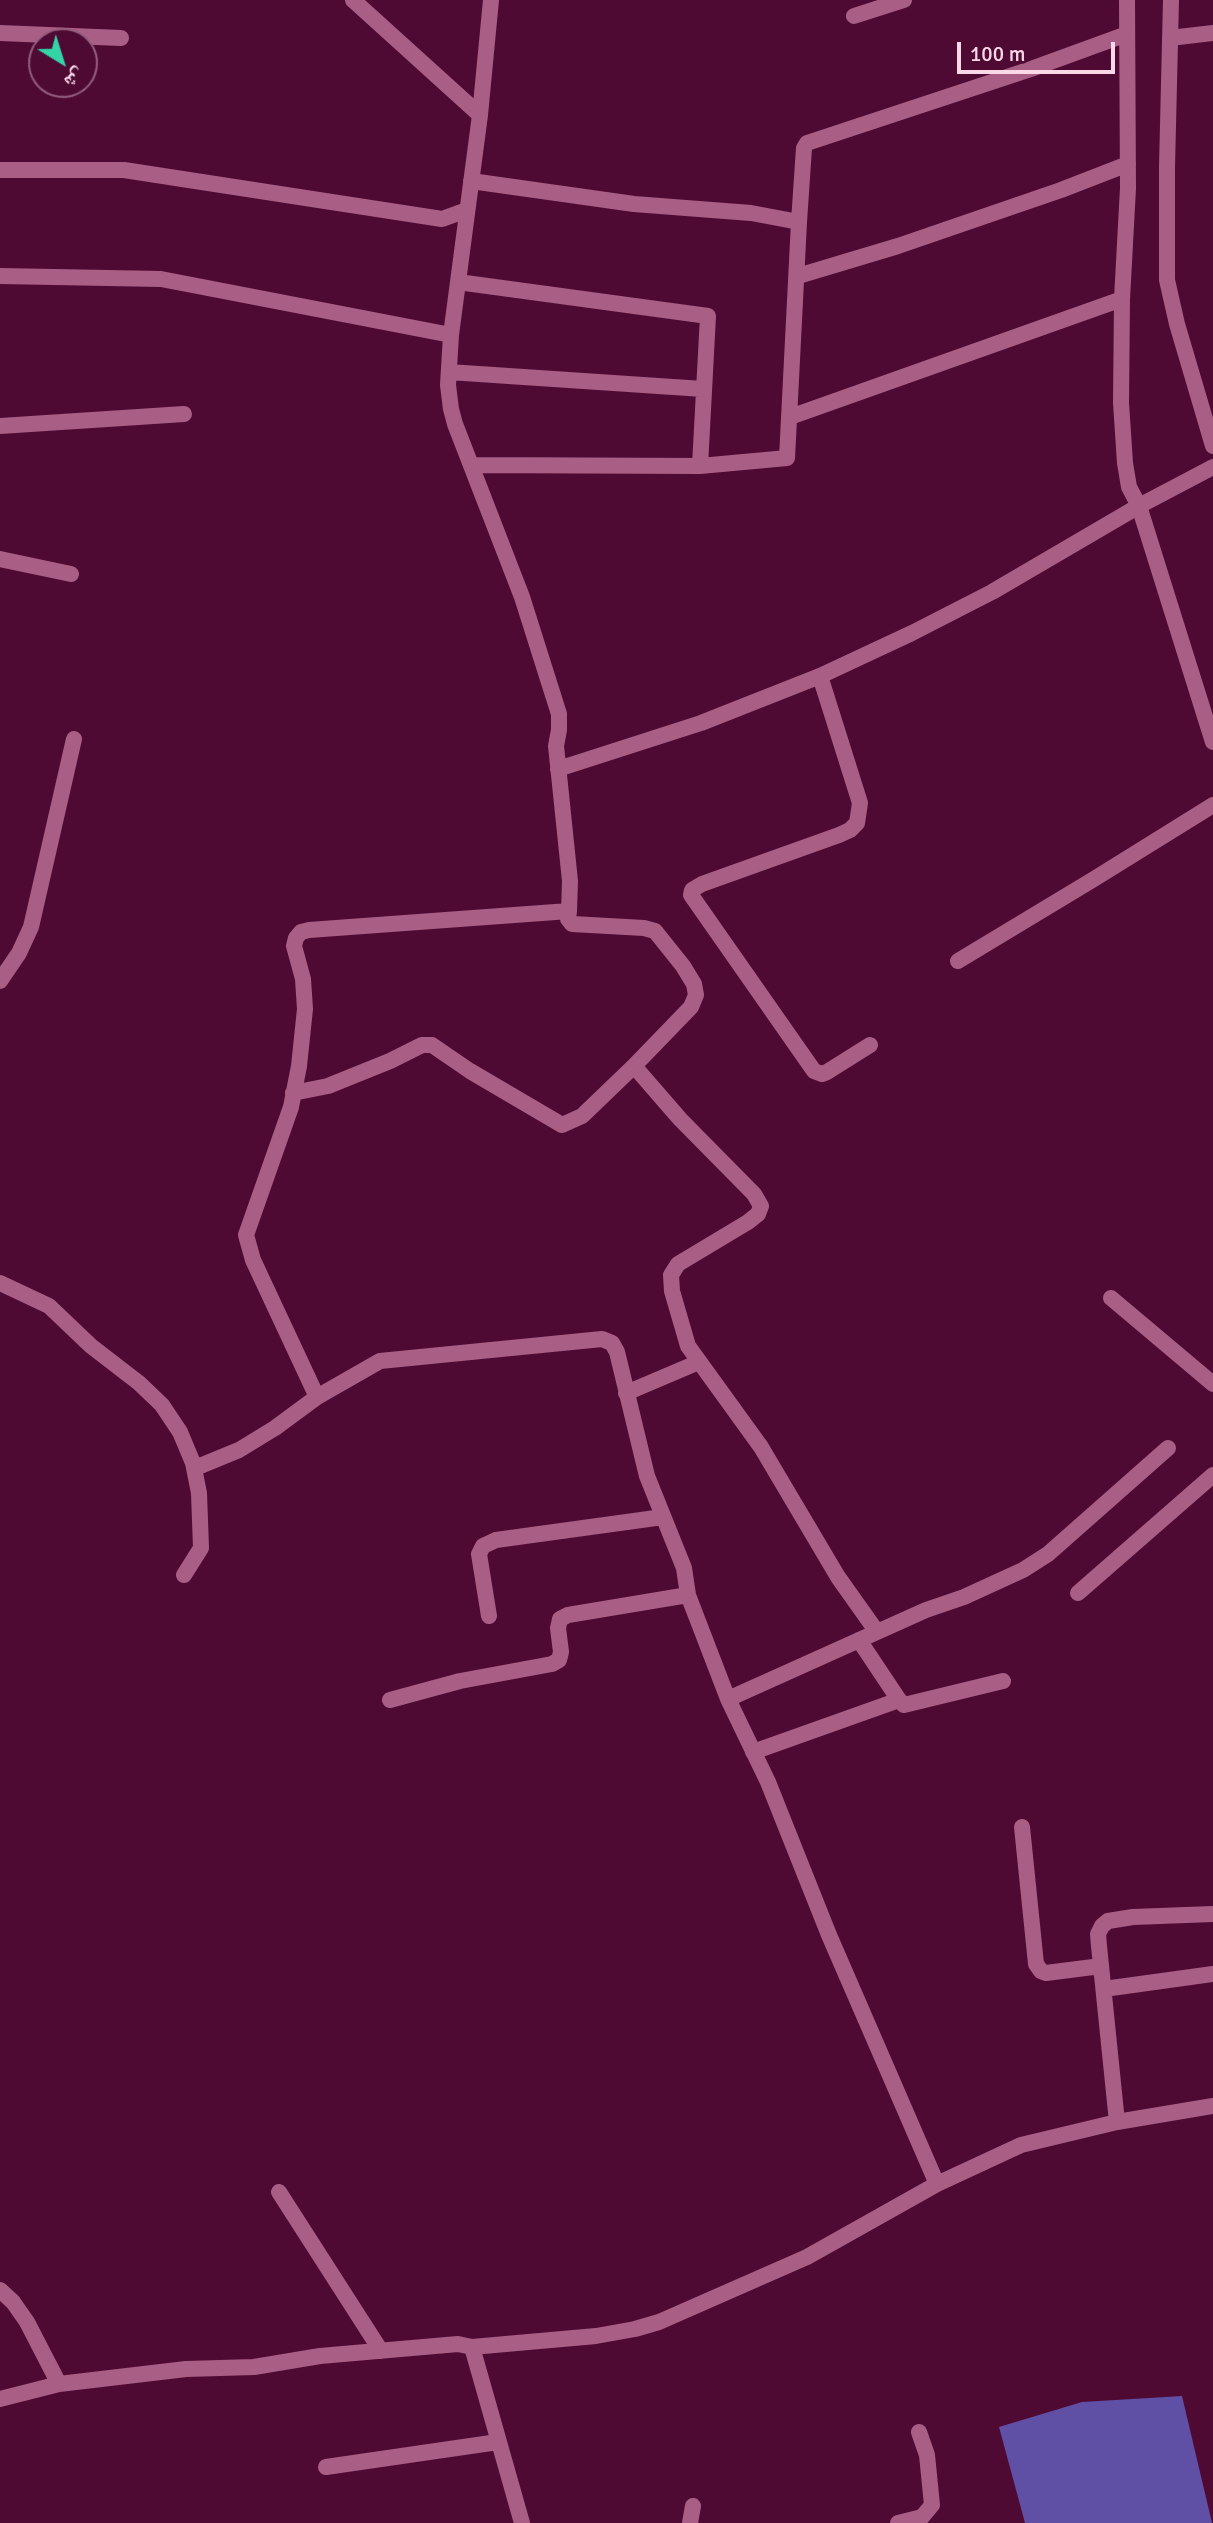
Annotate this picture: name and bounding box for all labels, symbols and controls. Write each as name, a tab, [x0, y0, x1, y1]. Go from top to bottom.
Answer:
north arrow	[28, 28, 98, 98]
scale bar	[961, 28, 1118, 72]
text: 100 m	[970, 41, 1025, 67]
text: ش	[59, 62, 90, 94]

